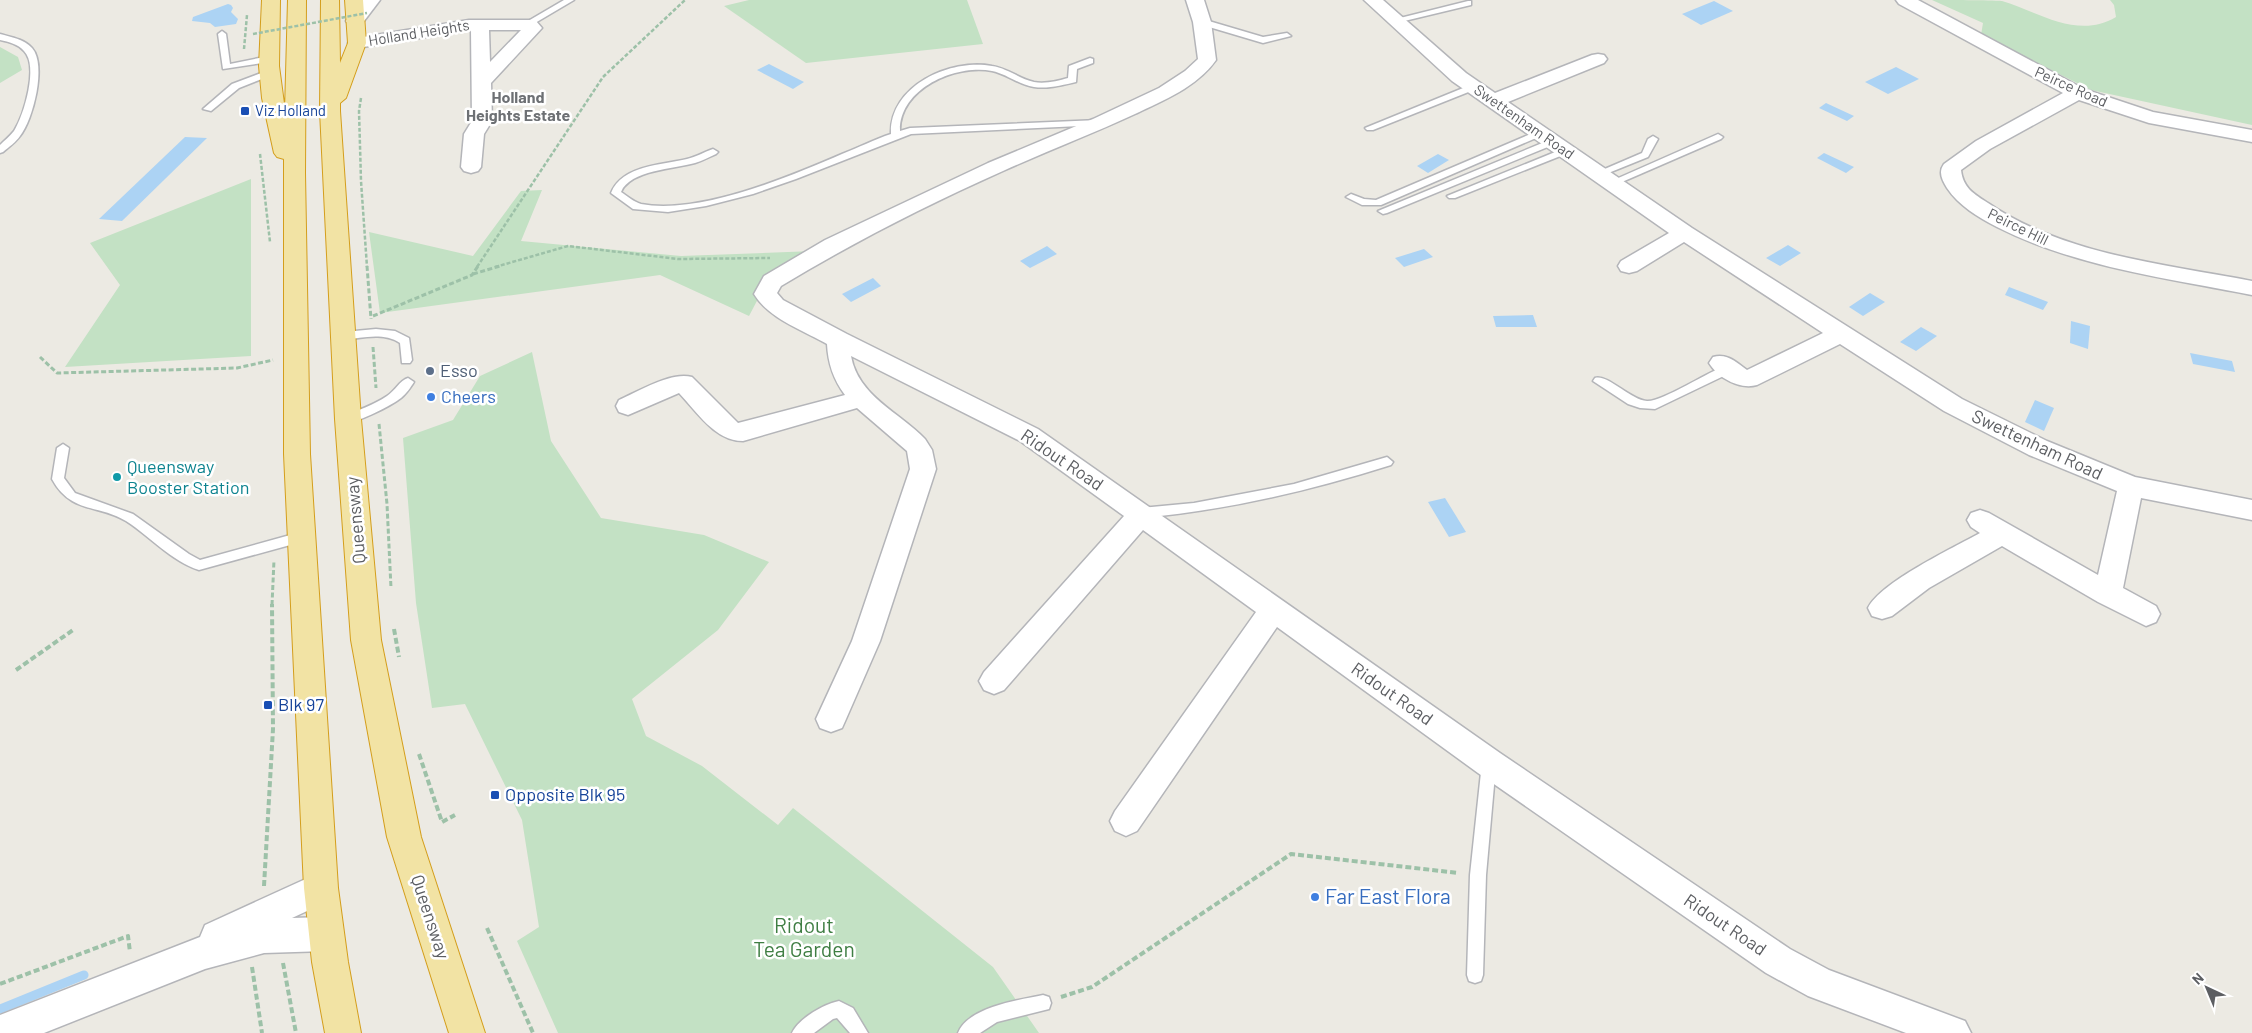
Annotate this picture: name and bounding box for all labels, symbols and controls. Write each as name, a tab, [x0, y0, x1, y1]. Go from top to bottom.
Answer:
street label: Holland Heights	[367, 15, 471, 49]
street label: Peirce Road	[2032, 62, 2111, 110]
street label: Swettenham Road	[1471, 80, 1578, 162]
district label: Holland Heights Estate	[466, 87, 570, 124]
place label: Viz Holland	[255, 101, 326, 119]
marker: Viz Holland	[239, 105, 251, 117]
street label: Peirce Hill	[1985, 204, 2052, 248]
place label: Esso	[440, 359, 478, 381]
marker: Esso	[424, 365, 436, 377]
place label: Cheers	[441, 385, 496, 407]
marker: Cheers	[425, 391, 437, 403]
street label: Swettenham Road	[1968, 404, 2106, 484]
street label: Ridout Road	[1017, 424, 1108, 495]
place label: Queensway Booster Station	[127, 455, 249, 498]
marker: Queensway Booster Station	[111, 471, 123, 483]
street label: Queensway	[340, 476, 370, 564]
street label: Ridout Road	[1347, 657, 1438, 729]
place label: Blk 97	[278, 693, 324, 715]
marker: Blk 97	[262, 699, 274, 711]
place label: Opposite Blk 95	[505, 783, 625, 805]
marker: Opposite Blk 95	[489, 789, 501, 801]
street label: Queensway	[407, 872, 455, 962]
place label: Far East Flora	[1325, 883, 1451, 908]
street label: Ridout Road	[1680, 889, 1771, 960]
marker: Far East Flora	[1309, 891, 1321, 903]
park label: Ridout Tea Garden	[753, 912, 855, 961]
north arrow	[2182, 963, 2232, 1013]
text: N	[2188, 969, 2207, 988]

